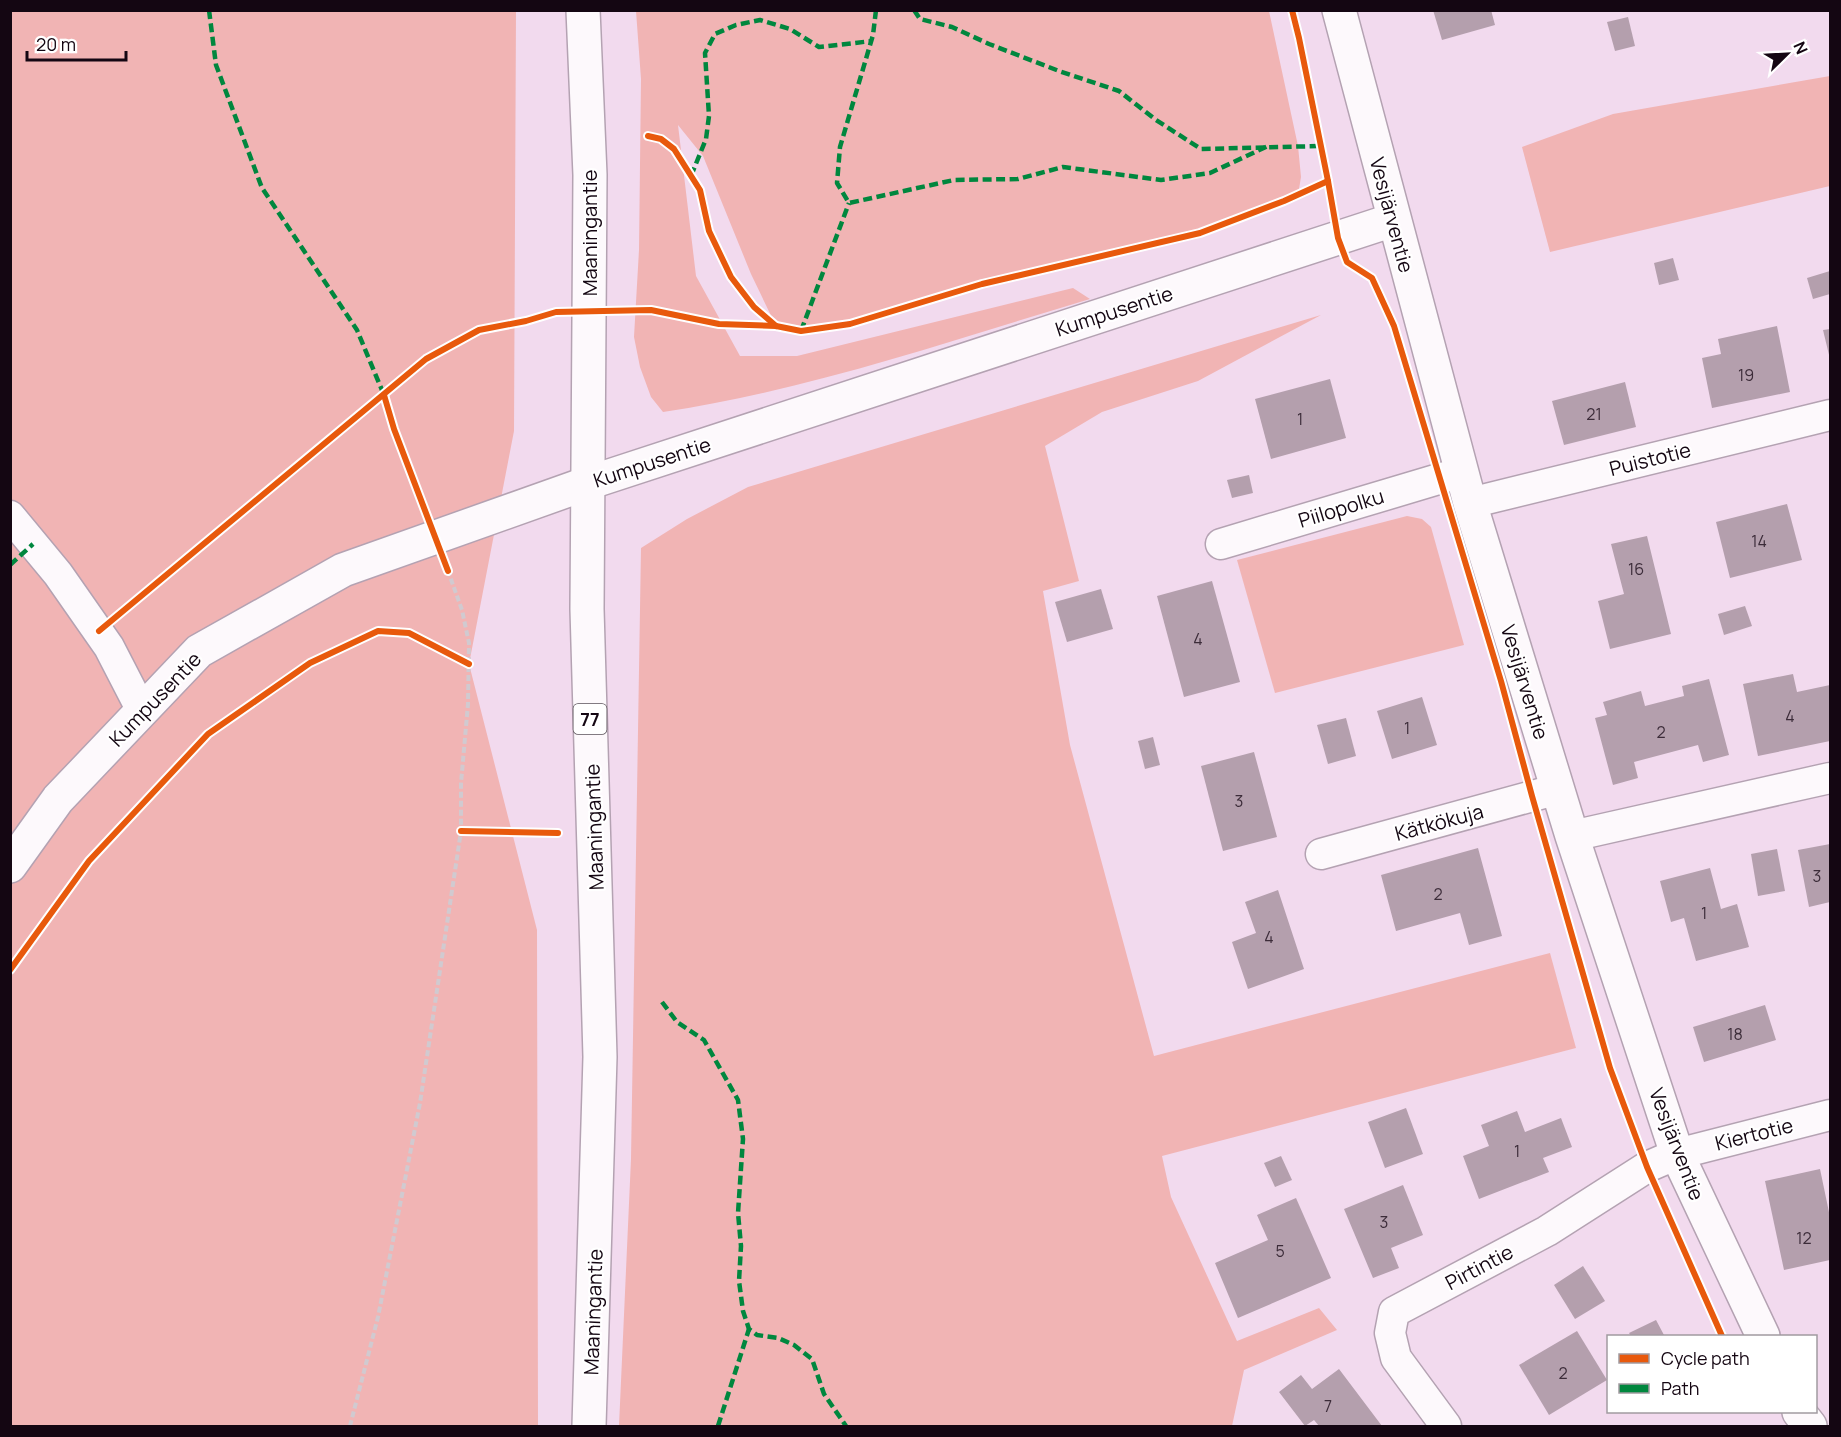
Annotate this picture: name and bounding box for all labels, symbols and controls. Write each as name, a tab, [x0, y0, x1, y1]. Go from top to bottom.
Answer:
scale bar	[27, 24, 126, 62]
north arrow	[1757, 24, 1817, 84]
text: 20 m	[36, 32, 76, 56]
text: N	[1788, 38, 1813, 58]
street label: Vesijärventie	[1364, 154, 1420, 276]
street label: Maaningantie	[576, 170, 603, 296]
street label: Kumpusentie	[1052, 279, 1176, 343]
house number: 19	[1738, 364, 1754, 386]
house number: 21	[1586, 403, 1602, 425]
house number: 1	[1297, 408, 1303, 430]
street label: Kumpusentie	[590, 430, 714, 494]
street label: Puistotie	[1606, 436, 1694, 482]
street label: Piilopolku	[1295, 482, 1387, 534]
house number: 14	[1751, 530, 1767, 552]
house number: 16	[1628, 558, 1644, 580]
street label: Vesijärventie	[1495, 621, 1555, 743]
house number: 4	[1193, 628, 1203, 650]
street label: Kumpusentie	[103, 646, 207, 752]
road number: 77	[574, 704, 606, 734]
house number: 4	[1785, 705, 1795, 727]
house number: 1	[1404, 717, 1410, 739]
house number: 2	[1656, 721, 1666, 743]
street label: Maaningantie	[578, 763, 610, 891]
house number: 3	[1235, 790, 1243, 812]
street label: Kätkökuja	[1392, 797, 1486, 847]
house number: 3	[1813, 865, 1821, 887]
house number: 2	[1433, 883, 1443, 905]
house number: 1	[1701, 902, 1707, 924]
house number: 4	[1264, 926, 1274, 948]
house number: 18	[1727, 1023, 1743, 1045]
street label: Vesijärventie	[1643, 1084, 1711, 1204]
street label: Kiertotie	[1712, 1111, 1796, 1157]
house number: 1	[1514, 1140, 1520, 1162]
house number: 3	[1380, 1211, 1388, 1233]
house number: 12	[1796, 1227, 1812, 1249]
street label: Pirtintie	[1440, 1238, 1518, 1296]
house number: 5	[1275, 1240, 1285, 1262]
street label: Maaningantie	[577, 1248, 609, 1376]
legend	[1607, 1335, 1817, 1413]
text: Cycle path	[1661, 1346, 1750, 1370]
house number: 2	[1558, 1362, 1568, 1384]
text: Path	[1661, 1376, 1699, 1400]
house number: 7	[1324, 1395, 1332, 1417]

